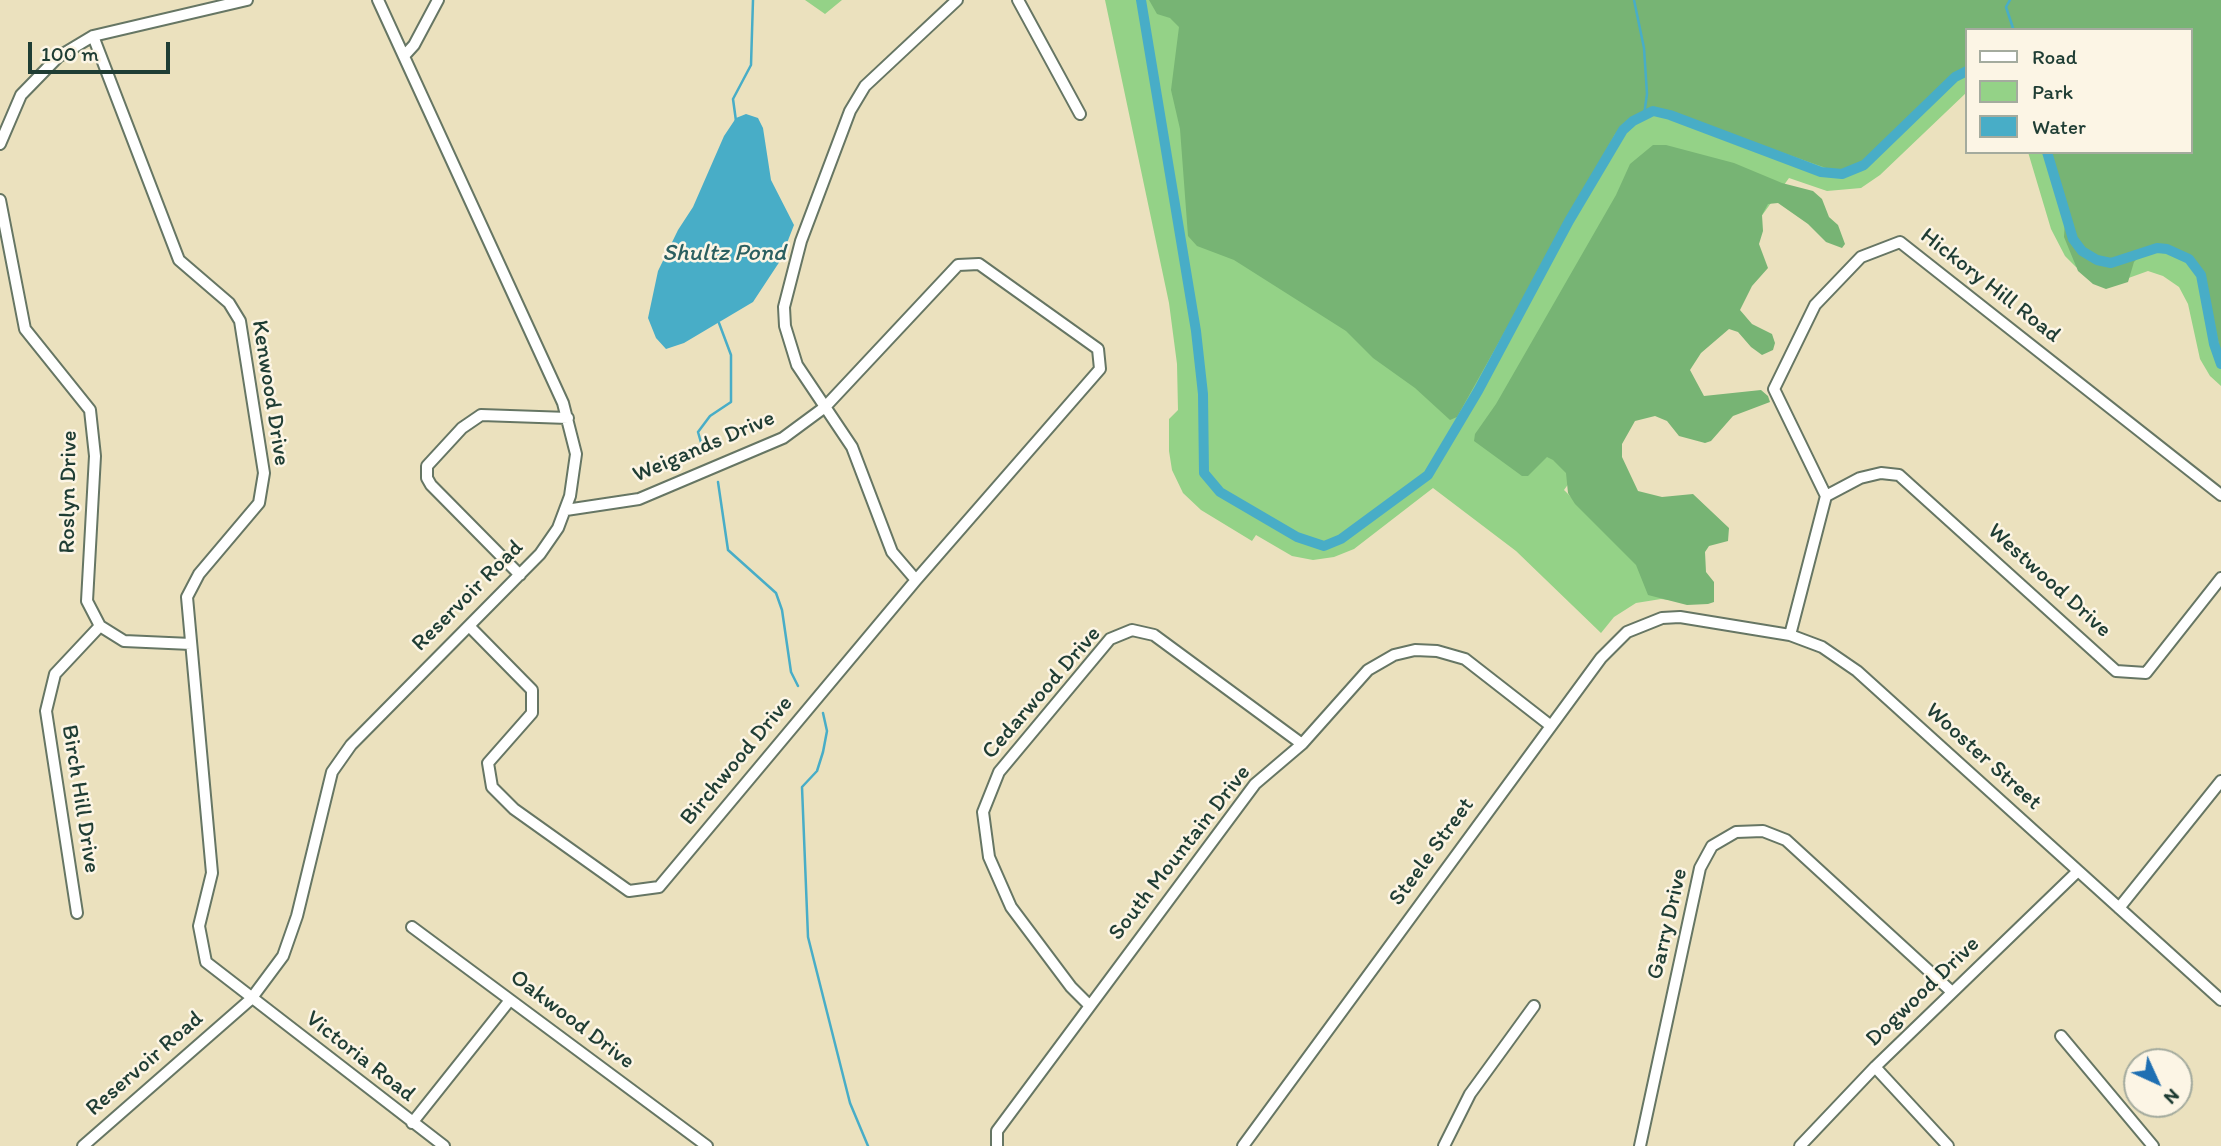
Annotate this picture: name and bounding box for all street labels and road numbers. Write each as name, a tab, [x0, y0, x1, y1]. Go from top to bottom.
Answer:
street label: Hickory Hill Road	[1914, 223, 2066, 349]
street label: Kenwood Drive	[245, 318, 295, 468]
street label: Weigands Drive	[629, 405, 779, 489]
street label: Roslyn Drive	[54, 430, 84, 554]
street label: Westwood Drive	[1981, 518, 2117, 644]
street label: Reservoir Road	[406, 534, 530, 658]
street label: Cedarwood Drive	[977, 621, 1107, 765]
street label: Birchwood Drive	[675, 690, 799, 832]
street label: Wooster Street	[1919, 697, 2047, 817]
street label: Birch Hill Drive	[55, 723, 105, 875]
street label: South Mountain Drive	[1103, 760, 1257, 946]
street label: Steele Street	[1384, 793, 1480, 911]
street label: Garry Drive	[1642, 866, 1694, 982]
street label: Dogwood Drive	[1860, 931, 1986, 1053]
street label: Oakwood Drive	[504, 964, 640, 1076]
street label: Reservoir Road	[81, 1005, 209, 1123]
street label: Victoria Road	[299, 1005, 421, 1109]

